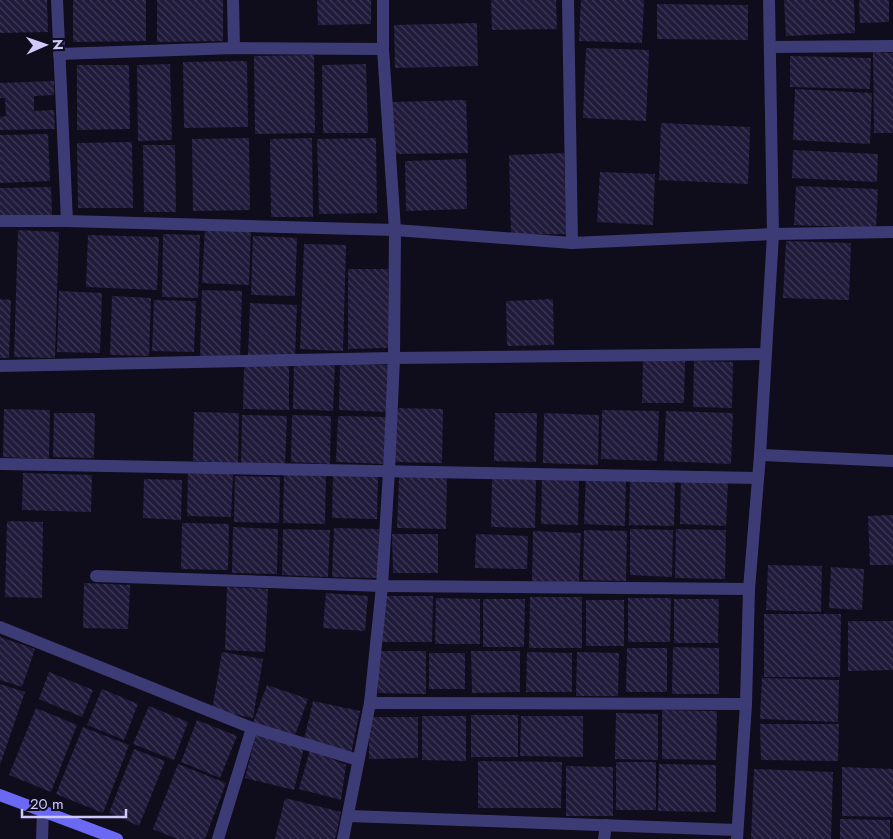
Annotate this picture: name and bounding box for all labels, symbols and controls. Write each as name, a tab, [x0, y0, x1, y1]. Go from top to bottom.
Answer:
north arrow	[20, 20, 70, 70]
text: N	[48, 39, 68, 50]
scale bar	[22, 786, 126, 818]
text: 20 m	[30, 793, 64, 815]

